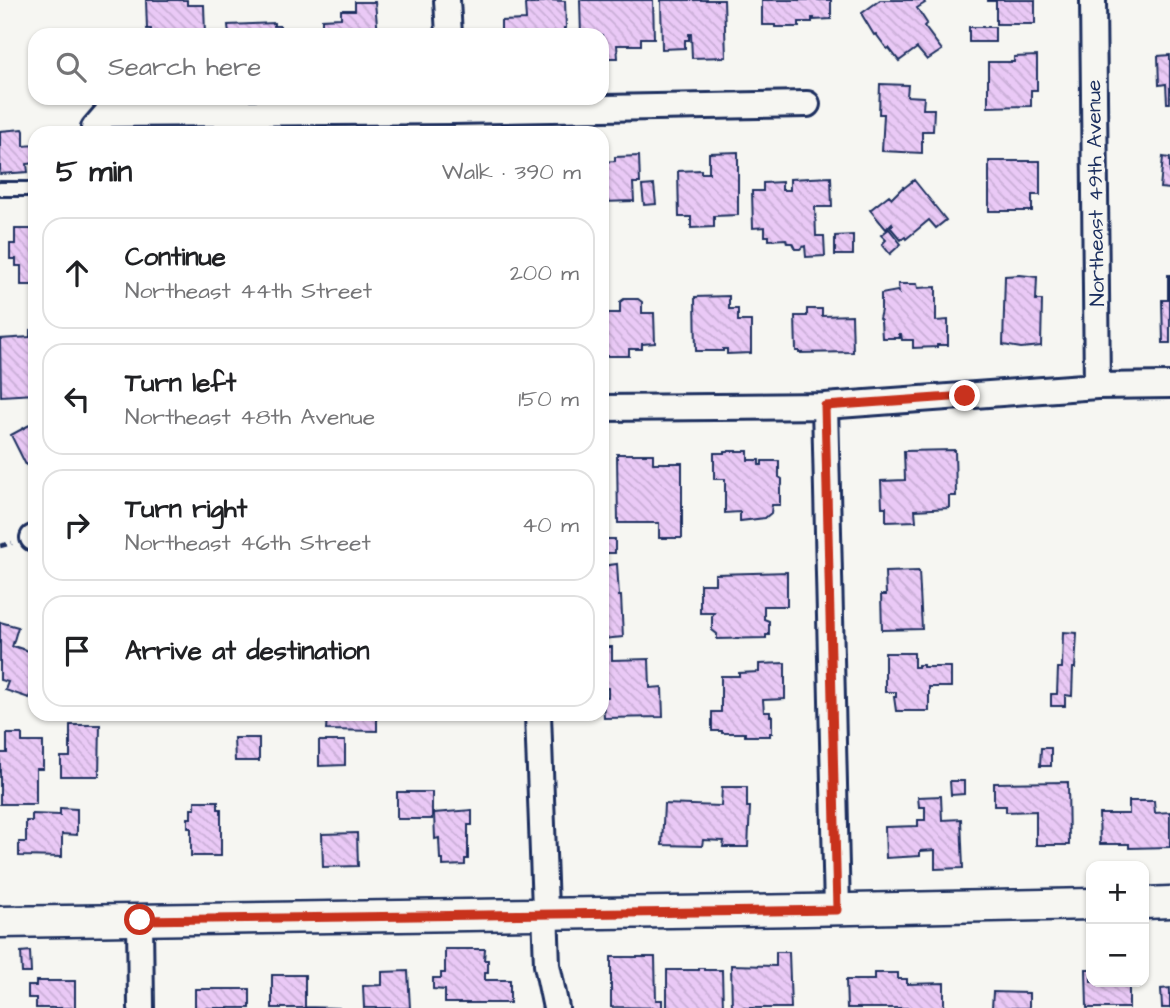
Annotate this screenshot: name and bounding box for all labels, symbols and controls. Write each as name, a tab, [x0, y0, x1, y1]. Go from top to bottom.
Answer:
search box	[28, 28, 609, 105]
icon: search	[52, 48, 90, 86]
text: Search here	[108, 49, 261, 85]
street label: Northeast 49th Avenue	[1079, 79, 1112, 307]
text: 5 min	[56, 151, 132, 193]
text: Walk · 390 m	[442, 156, 581, 188]
text: Continue	[125, 239, 226, 275]
icon: ahead	[58, 254, 96, 292]
text: 200 m	[510, 257, 579, 289]
text: Northeast 44th Street	[125, 275, 372, 307]
text: Turn left	[125, 365, 236, 401]
icon: left	[58, 380, 96, 418]
route end	[949, 380, 980, 411]
text: 150 m	[518, 383, 579, 415]
text: Northeast 48th Avenue	[125, 401, 375, 433]
text: Turn right	[125, 491, 247, 527]
icon: right	[58, 506, 96, 544]
text: 40 m	[522, 509, 579, 541]
text: Northeast 46th Street	[125, 527, 371, 559]
icon: arrive	[58, 632, 96, 670]
text: Arrive at destination	[125, 633, 370, 669]
map controls	[1086, 861, 1149, 987]
button: +	[1086, 861, 1149, 924]
route start	[124, 904, 155, 935]
button: −	[1086, 924, 1149, 987]

